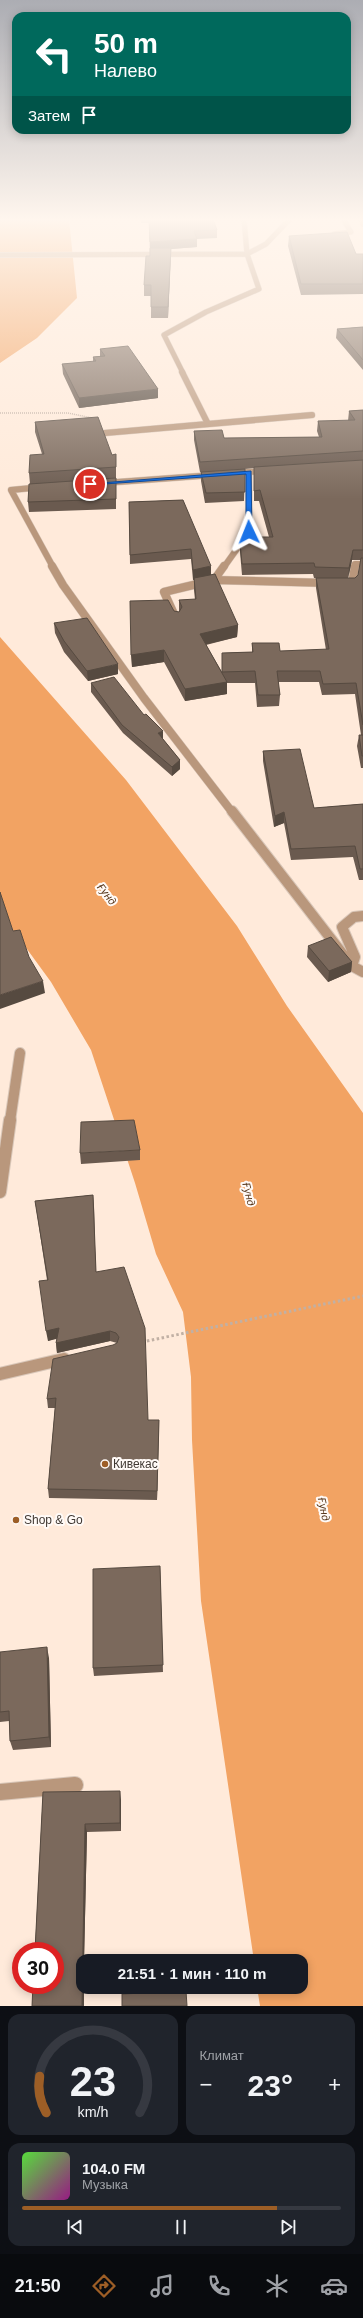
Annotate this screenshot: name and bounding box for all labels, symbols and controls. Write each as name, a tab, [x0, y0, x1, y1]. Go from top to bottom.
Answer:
icon: left	[28, 28, 80, 80]
text: 50 m	[94, 28, 158, 59]
text: Налево	[94, 61, 157, 81]
icon: arrive	[78, 104, 100, 126]
text: Затем	[28, 107, 70, 124]
pin	[73, 467, 107, 501]
icon: arrive	[79, 473, 101, 495]
position arrow	[228, 511, 270, 553]
water label: Ғунд	[95, 881, 119, 907]
water label: Ғунд	[240, 1181, 258, 1207]
place label: Кивекас	[113, 1457, 158, 1471]
marker: Кивекас	[100, 1459, 110, 1469]
water label: Ғунд	[316, 1496, 332, 1522]
place label: Shop & Go	[24, 1513, 83, 1527]
marker: Shop & Go	[11, 1515, 21, 1525]
speed limit sign: 30	[12, 1942, 64, 1994]
text: 21:51 · 1 мин · 110 m	[118, 1965, 266, 1982]
text: Климат	[200, 2048, 244, 2063]
text: 23	[70, 2057, 116, 2104]
text: 23°	[248, 2069, 293, 2102]
text: −	[200, 2072, 212, 2097]
text: +	[328, 2072, 341, 2097]
text: km/h	[77, 2103, 108, 2119]
text: 104.0 FM	[82, 2160, 145, 2177]
text: Музыка	[82, 2177, 128, 2192]
icon: previous	[64, 2216, 86, 2238]
icon: pause	[170, 2216, 192, 2238]
icon: next	[277, 2216, 299, 2238]
icon: directions	[90, 2272, 118, 2300]
icon: music	[148, 2272, 176, 2300]
icon: phone	[205, 2272, 233, 2300]
icon: climate	[263, 2272, 291, 2300]
icon: car	[320, 2272, 348, 2300]
text: 21:50	[15, 2276, 61, 2296]

